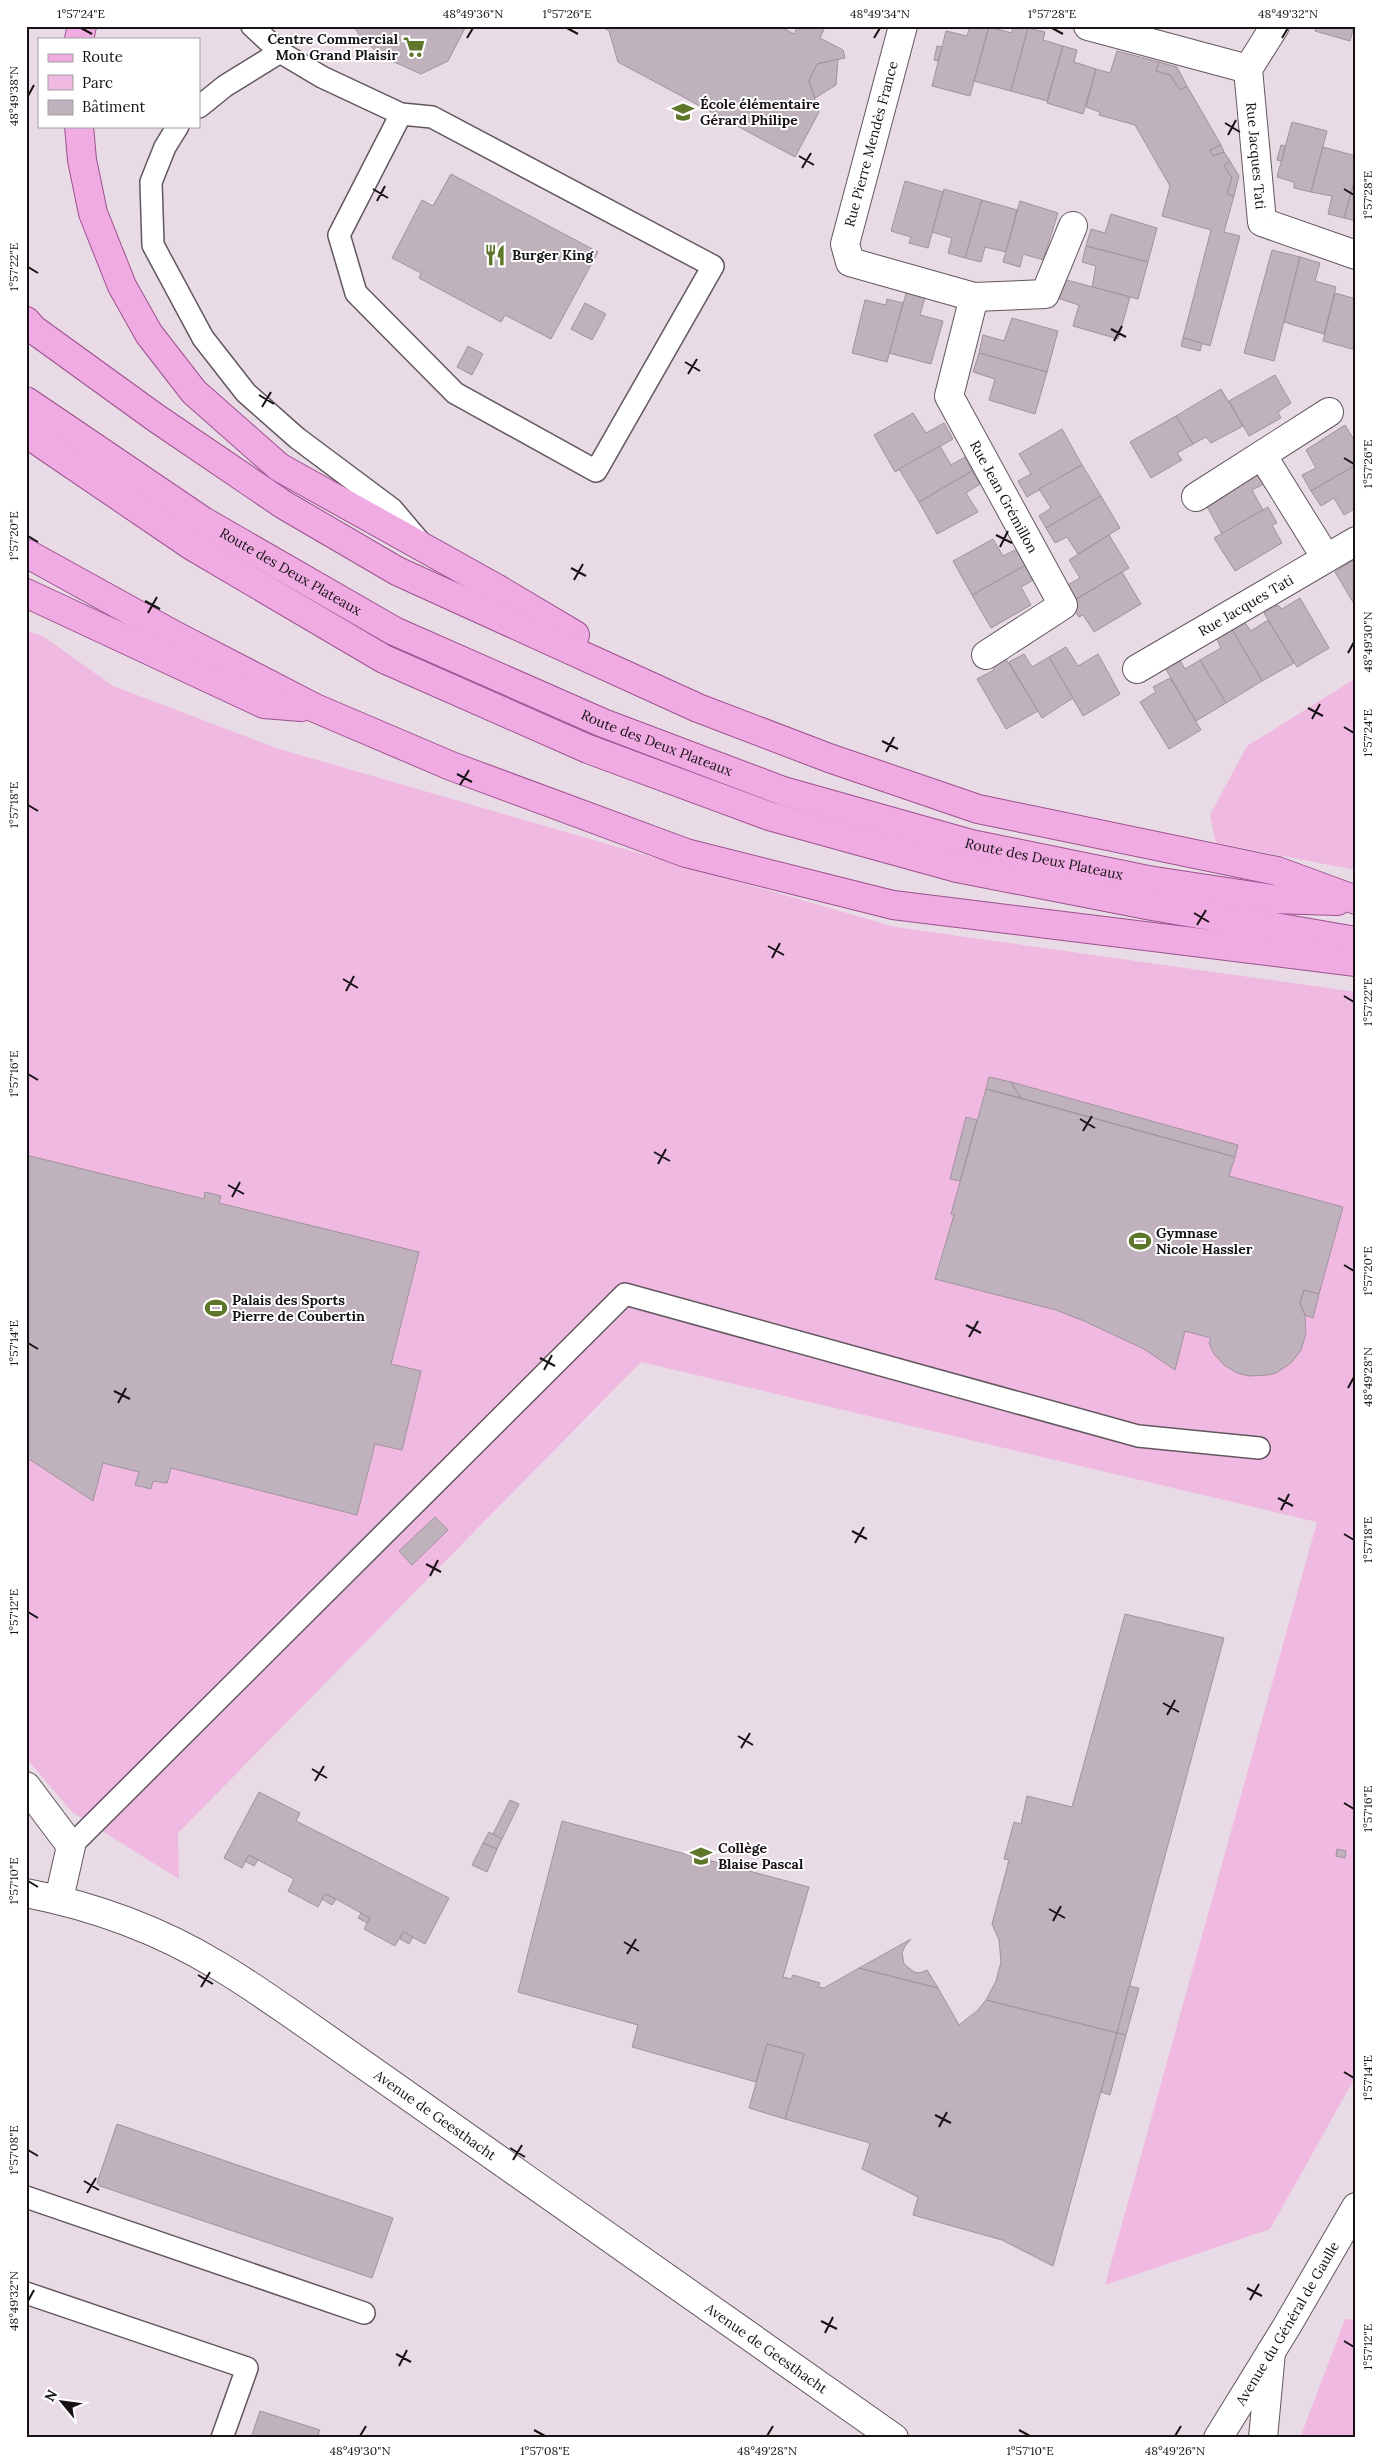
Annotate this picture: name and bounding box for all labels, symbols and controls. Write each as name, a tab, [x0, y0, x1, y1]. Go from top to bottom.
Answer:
text: 1°57'24"E	[57, 6, 105, 21]
text: 48°49'36"N	[443, 6, 503, 21]
text: 1°57'26"E	[543, 6, 591, 21]
text: 48°49'34"N	[850, 6, 910, 21]
text: 1°57'28"E	[1028, 6, 1076, 21]
text: 48°49'32"N	[1258, 6, 1318, 21]
place label: Centre Commercial Mon Grand Plaisir	[267, 30, 399, 64]
supermarket icon: Centre Commercial Mon Grand Plaisir	[401, 34, 427, 60]
legend	[38, 38, 200, 128]
text: Route	[82, 47, 123, 66]
street label: Rue Pierre Mendès France	[840, 59, 902, 229]
text: 48°49'38"N	[6, 66, 21, 126]
text: Parc	[82, 73, 113, 92]
place label: École élémentaire Gérard Philipe	[700, 95, 820, 129]
text: Bâtiment	[82, 97, 145, 116]
school or university icon: École élémentaire Gérard Philipe	[670, 99, 696, 125]
street label: Rue Jacques Tati	[1242, 102, 1270, 210]
text: 1°57'28"E	[1360, 171, 1375, 219]
restaurant icon: Burger King	[482, 242, 508, 268]
text: 1°57'22"E	[6, 243, 21, 291]
place label: Burger King	[512, 246, 595, 264]
street label: Rue Jean Grémillon	[966, 437, 1042, 557]
text: 1°57'26"E	[1360, 440, 1375, 488]
text: 1°57'20"E	[6, 511, 21, 561]
street label: Route des Deux Plateaux	[216, 524, 365, 620]
street label: Rue Jacques Tati	[1195, 571, 1297, 640]
text: 48°49'30"N	[1360, 611, 1375, 673]
street label: Route des Deux Plateaux	[578, 705, 736, 780]
text: 1°57'24"E	[1360, 709, 1375, 757]
text: 1°57'18"E	[6, 782, 21, 828]
street label: Route des Deux Plateaux	[963, 834, 1125, 884]
text: 1°57'22"E	[1360, 978, 1375, 1026]
text: 1°57'16"E	[6, 1051, 21, 1097]
place label: Gymnase Nicole Hassler	[1156, 1224, 1253, 1258]
sports icon: Gymnase Nicole Hassler	[1127, 1228, 1153, 1254]
text: 1°57'20"E	[1360, 1246, 1375, 1296]
place label: Palais des Sports Pierre de Coubertin	[232, 1291, 365, 1325]
sports icon: Palais des Sports Pierre de Coubertin	[203, 1295, 229, 1321]
text: 1°57'14"E	[6, 1320, 21, 1366]
text: 48°49'28"N	[1360, 1347, 1375, 1407]
text: 1°57'18"E	[1360, 1517, 1375, 1563]
text: 1°57'12"E	[6, 1589, 21, 1635]
text: 1°57'16"E	[1360, 1786, 1375, 1832]
place label: Collège Blaise Pascal	[718, 1839, 804, 1873]
school or university icon: Collège Blaise Pascal	[688, 1843, 714, 1869]
text: 1°57'10"E	[6, 1857, 21, 1905]
text: 1°57'14"E	[1360, 2055, 1375, 2101]
street label: Avenue de Geesthacht	[370, 2065, 500, 2165]
text: 1°57'08"E	[6, 2125, 21, 2175]
street label: Avenue du Général de Gaulle	[1231, 2238, 1343, 2409]
text: 48°49'32"N	[6, 2271, 21, 2331]
street label: Avenue de Geesthacht	[701, 2298, 831, 2398]
text: 1°57'12"E	[1360, 2324, 1375, 2370]
north arrow	[38, 2376, 88, 2426]
text: N	[40, 2386, 61, 2405]
text: 48°49'30"N	[329, 2443, 391, 2458]
text: 1°57'08"E	[520, 2443, 570, 2458]
text: 48°49'28"N	[737, 2443, 797, 2458]
text: 1°57'10"E	[1006, 2443, 1054, 2458]
text: 48°49'26"N	[1145, 2443, 1205, 2458]

